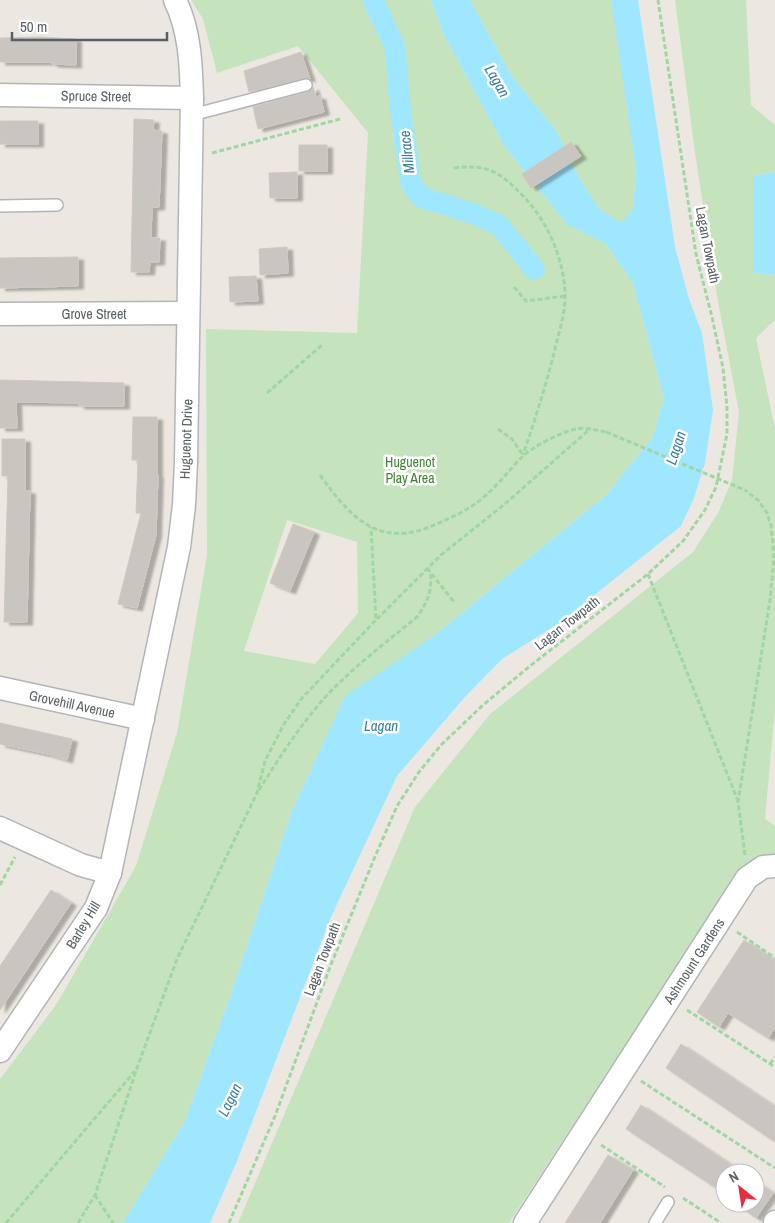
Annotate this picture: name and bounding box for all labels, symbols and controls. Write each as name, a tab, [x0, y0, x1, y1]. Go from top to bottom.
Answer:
scale bar	[12, 10, 168, 42]
text: 50 m	[20, 16, 47, 37]
water label: Lagan	[480, 61, 515, 101]
street label: Spruce Street	[61, 86, 131, 106]
water label: Millrace	[393, 129, 420, 175]
street label: Lagan Towpath	[692, 205, 724, 285]
street label: Grove Street	[61, 305, 127, 323]
street label: Huguenot Drive	[176, 399, 196, 479]
water label: Lagan	[660, 428, 691, 467]
park label: Huguenot Play Area	[385, 453, 435, 487]
street label: Lagan Towpath	[531, 592, 603, 654]
street label: Grovehill Avenue	[27, 686, 117, 722]
water label: Lagan	[364, 715, 398, 736]
street label: Barley Hill	[62, 898, 104, 952]
street label: Ashmount Gardens	[659, 914, 729, 1008]
street label: Lagan Towpath	[300, 920, 344, 998]
water label: Lagan	[212, 1080, 247, 1120]
north arrow	[715, 1163, 765, 1213]
text: N	[725, 1167, 742, 1187]

